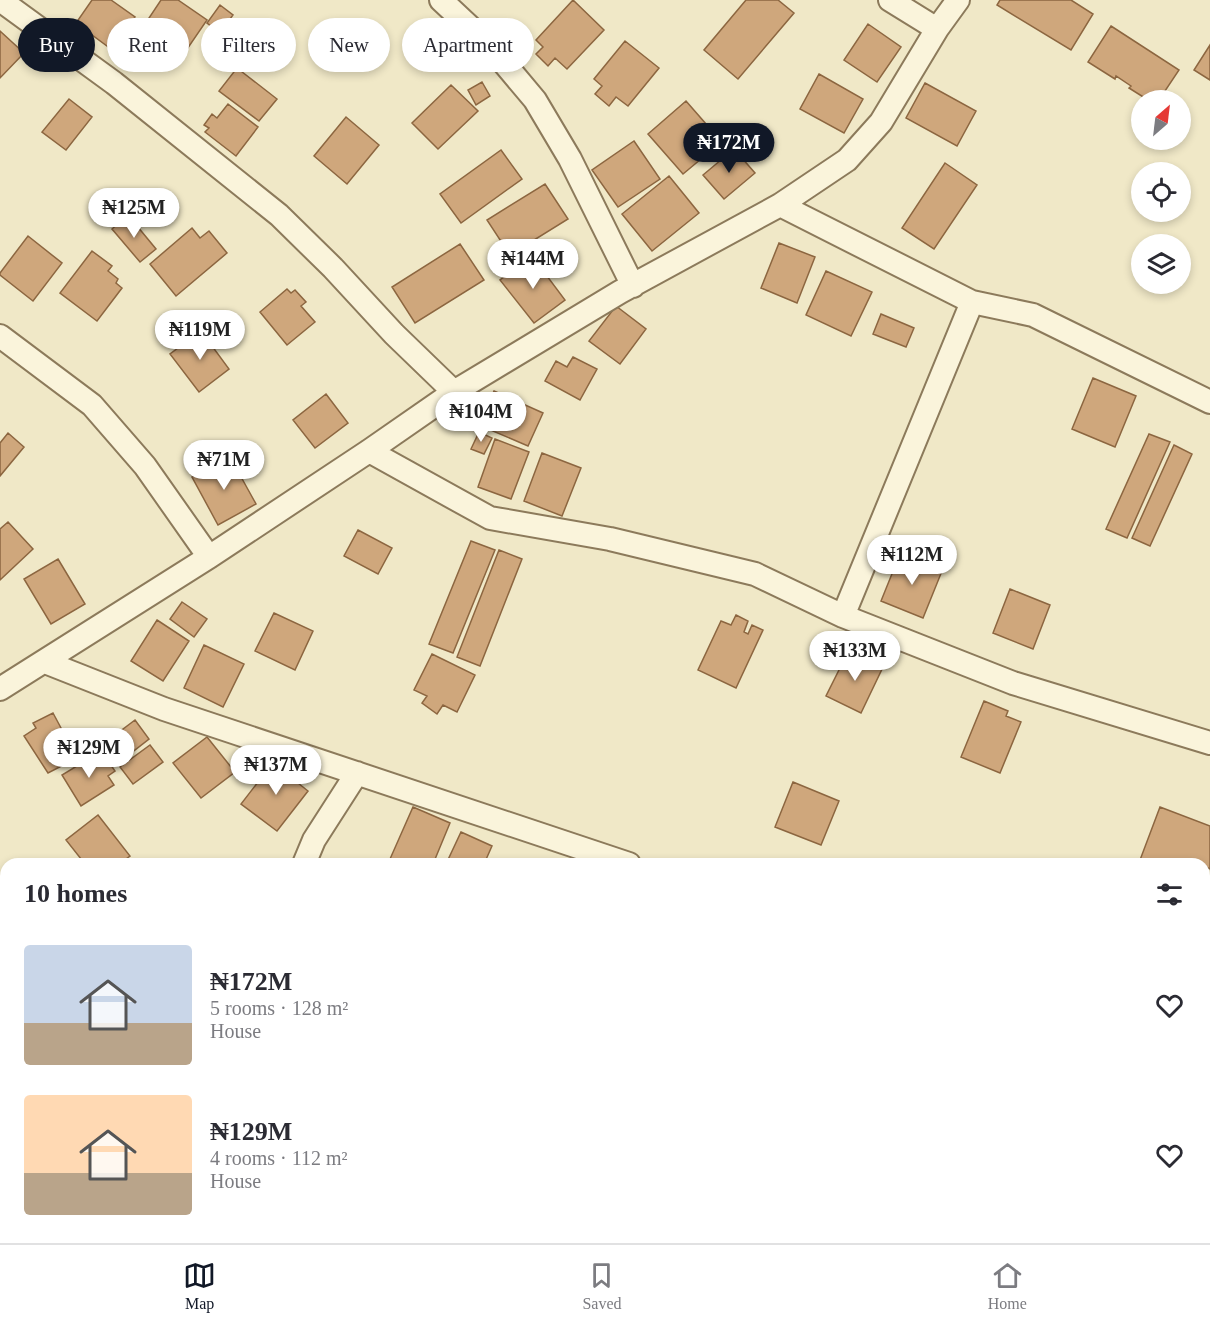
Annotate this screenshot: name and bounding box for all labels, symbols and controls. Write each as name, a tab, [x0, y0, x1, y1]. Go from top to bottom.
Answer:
chip: Buy	[18, 18, 95, 72]
chip: Rent	[107, 18, 189, 72]
chip: Filters	[201, 18, 296, 72]
chip: New	[308, 18, 390, 72]
chip: Apartment	[402, 18, 534, 72]
north arrow	[1131, 90, 1191, 150]
map controls	[1131, 90, 1191, 294]
pin: ₦172M	[687, 123, 771, 174]
text: ₦172M	[697, 131, 761, 153]
button: locate	[1131, 162, 1191, 222]
pin: ₦125M	[92, 188, 176, 239]
text: ₦125M	[102, 196, 166, 218]
button: layers	[1131, 234, 1191, 294]
pin: ₦144M	[491, 239, 575, 290]
text: ₦144M	[501, 247, 565, 269]
pin: ₦119M	[158, 310, 242, 361]
text: ₦119M	[169, 318, 231, 340]
pin: ₦104M	[439, 392, 523, 443]
text: ₦104M	[449, 400, 513, 422]
pin: ₦71M	[188, 440, 260, 491]
text: ₦71M	[197, 448, 251, 470]
pin: ₦112M	[870, 535, 954, 586]
text: ₦112M	[881, 543, 943, 565]
pin: ₦133M	[813, 631, 897, 682]
text: ₦133M	[823, 639, 887, 661]
pin: ₦129M	[47, 728, 131, 779]
text: ₦129M	[57, 736, 121, 758]
pin: ₦137M	[234, 745, 318, 796]
text: ₦137M	[244, 753, 308, 775]
icon: filters	[1153, 878, 1186, 911]
text: 10 homes	[24, 879, 127, 908]
text: ₦172M	[210, 967, 292, 996]
icon: home	[72, 969, 144, 1041]
icon: heart	[1153, 989, 1186, 1022]
text: 5 rooms · 128 m²	[210, 997, 348, 1019]
text: House	[210, 1020, 261, 1042]
text: ₦129M	[210, 1117, 292, 1146]
icon: home	[72, 1119, 144, 1191]
icon: heart	[1153, 1139, 1186, 1172]
text: 4 rooms · 112 m²	[210, 1147, 347, 1169]
text: House	[210, 1170, 261, 1192]
tab: Map	[183, 1259, 216, 1313]
tab: Saved	[582, 1259, 621, 1313]
tab: Home	[988, 1259, 1027, 1313]

